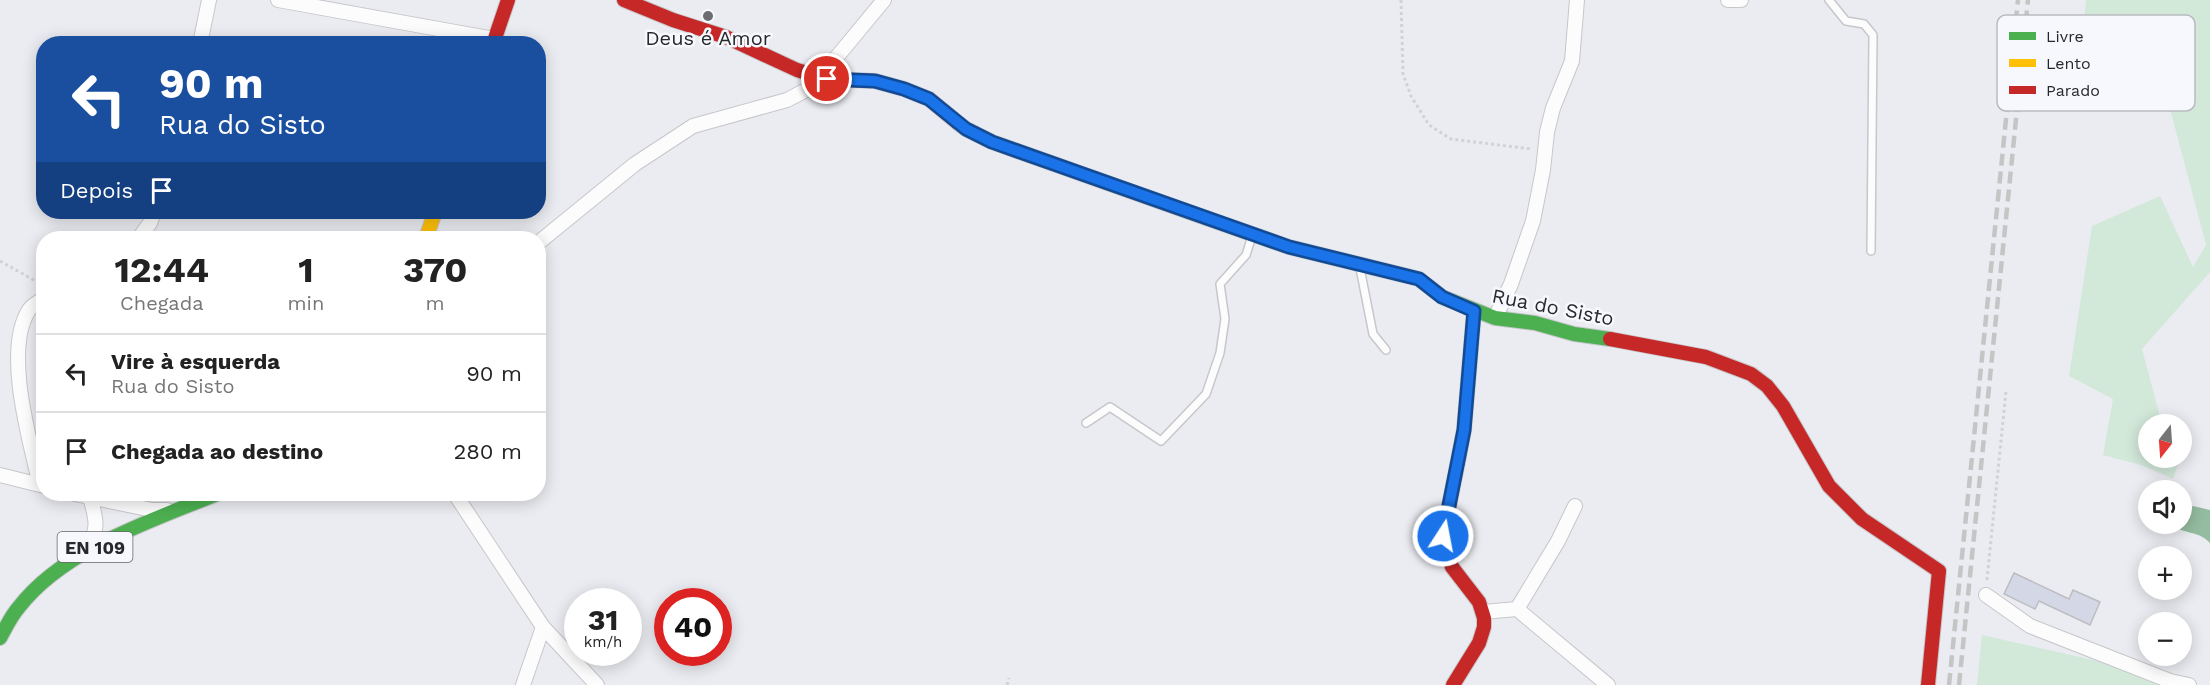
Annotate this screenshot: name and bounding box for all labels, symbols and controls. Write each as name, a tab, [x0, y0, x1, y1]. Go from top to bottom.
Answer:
marker: Deus é Amor	[701, 9, 715, 23]
legend	[1997, 15, 2195, 111]
place label: Deus é Amor	[645, 26, 771, 50]
text: Livre	[2046, 27, 2084, 46]
pin	[801, 53, 852, 104]
text: Lento	[2046, 54, 2091, 73]
text: 90 m	[159, 59, 263, 108]
icon: left	[60, 60, 138, 138]
icon: arrive	[810, 62, 843, 95]
text: Parado	[2046, 81, 2100, 100]
text: Rua do Sisto	[159, 109, 326, 141]
icon: arrive	[145, 174, 178, 207]
text: Depois	[60, 178, 133, 203]
text: 12:44	[115, 249, 209, 291]
text: 1	[298, 249, 314, 291]
text: 370	[403, 249, 467, 291]
street label: Rua do Sisto	[1490, 283, 1616, 331]
text: Chegada	[120, 291, 204, 315]
text: min	[288, 291, 324, 315]
text: m	[426, 291, 445, 315]
text: Vire à esquerda	[111, 349, 280, 374]
icon: left	[60, 357, 93, 390]
text: 90 m	[466, 361, 522, 386]
text: Rua do Sisto	[111, 374, 234, 398]
north arrow	[2138, 414, 2192, 468]
map controls	[2138, 414, 2192, 666]
icon: arrive	[60, 435, 93, 468]
text: Chegada ao destino	[111, 439, 323, 464]
text: 280 m	[453, 439, 522, 464]
button: sound	[2138, 480, 2192, 534]
position arrow	[1411, 504, 1475, 568]
road number: EN 109	[58, 532, 132, 562]
button: +	[2138, 546, 2192, 600]
speed limit sign: 40	[654, 588, 732, 666]
text: 31	[588, 602, 618, 637]
button: −	[2138, 612, 2192, 666]
text: km/h	[584, 633, 622, 651]

